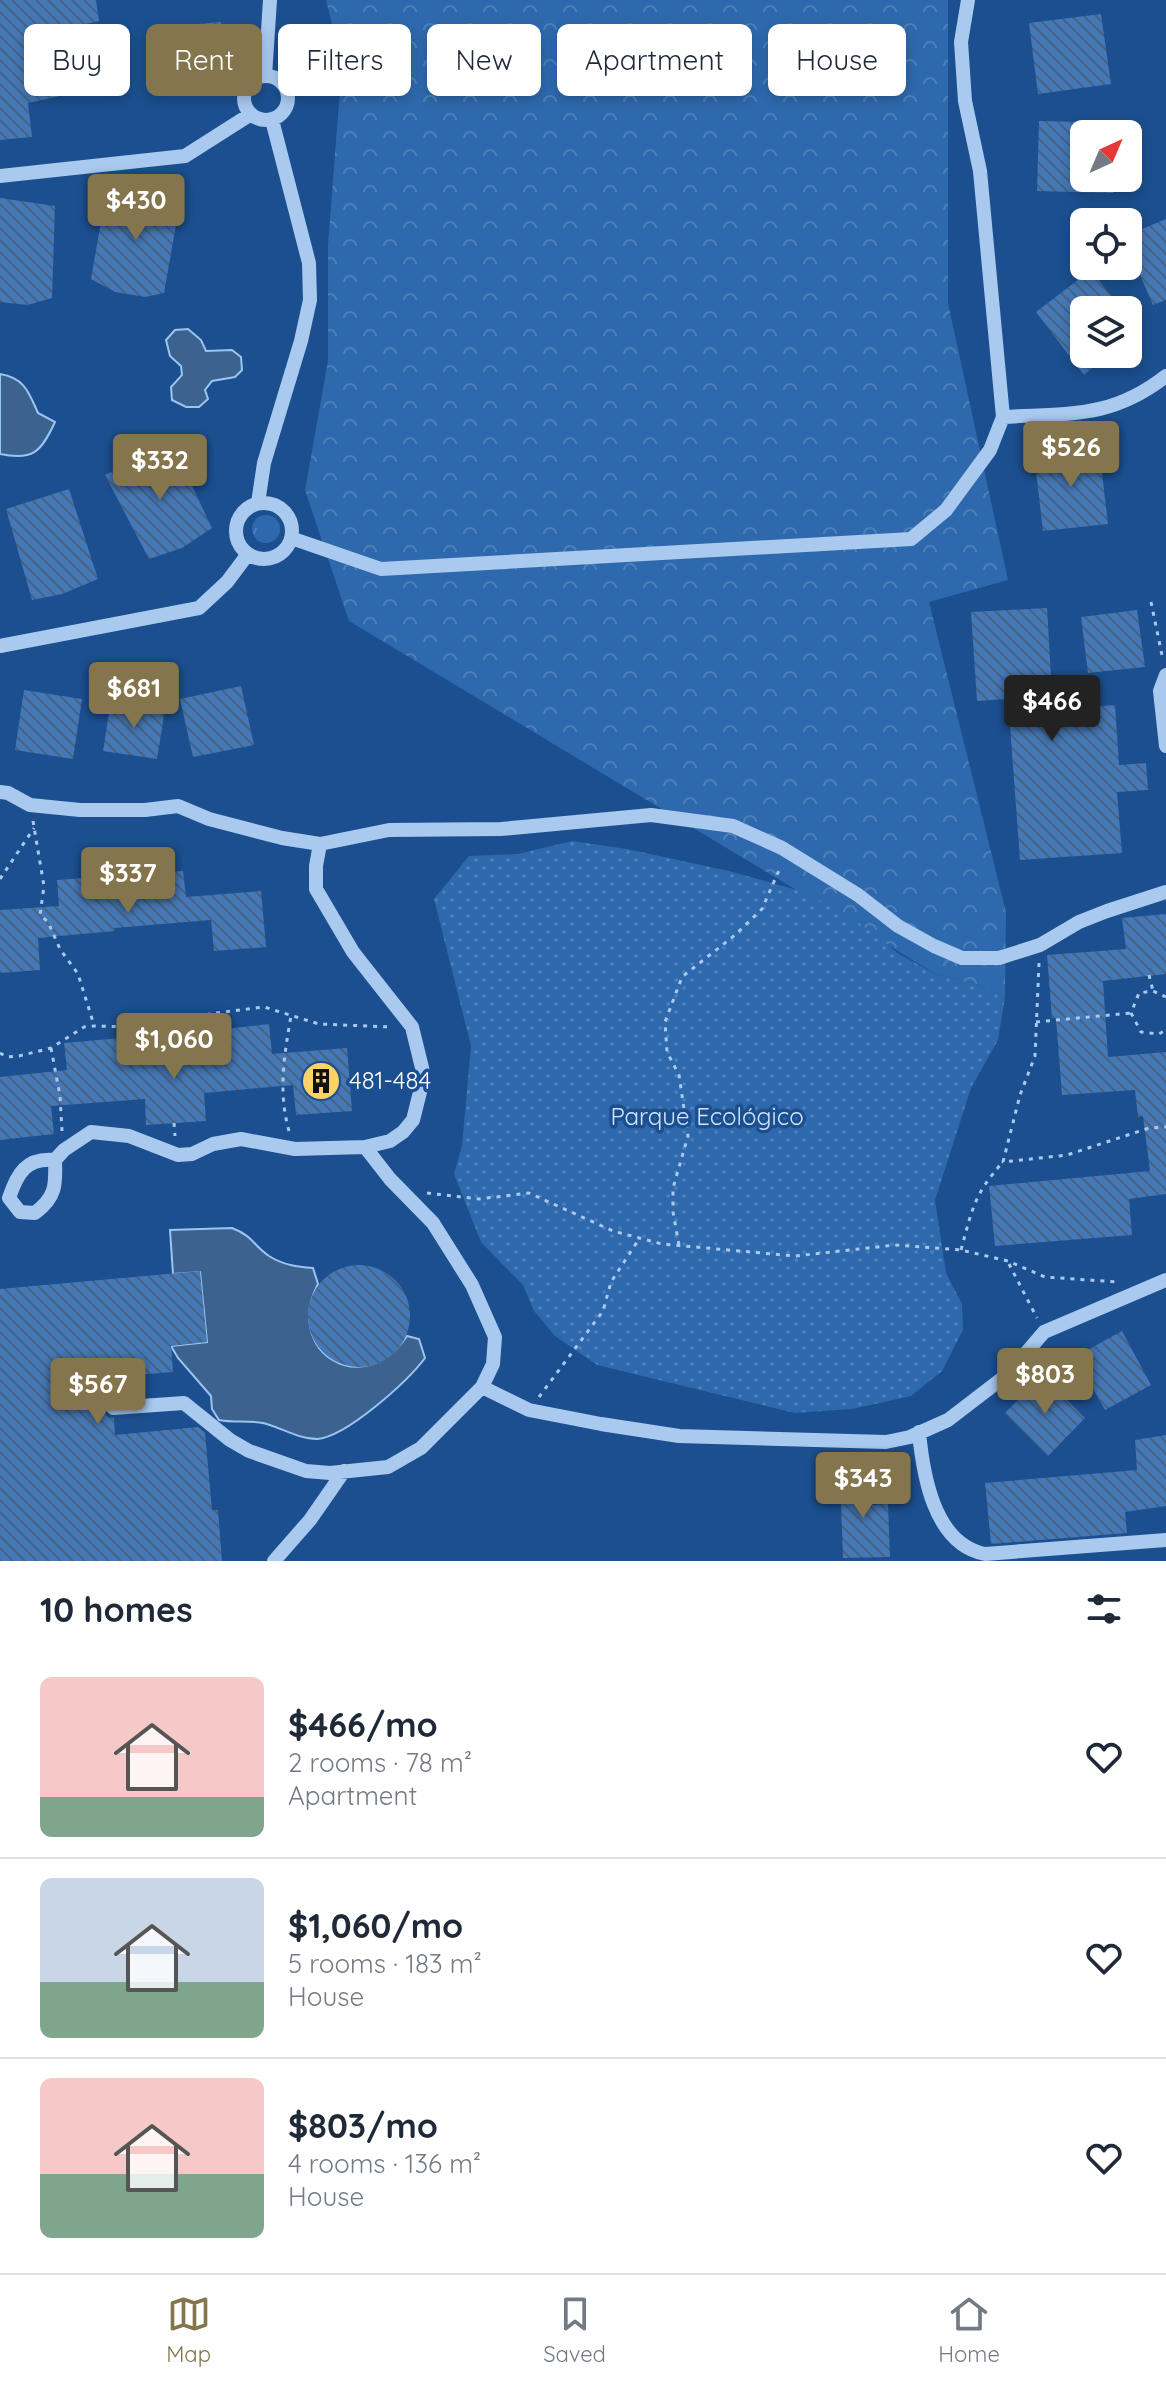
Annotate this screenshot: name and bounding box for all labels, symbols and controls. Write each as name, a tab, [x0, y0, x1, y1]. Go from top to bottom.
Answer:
chip: Buy	[24, 24, 130, 96]
chip: Rent	[146, 24, 262, 96]
chip: Filters	[278, 24, 411, 96]
chip: New	[427, 24, 541, 96]
chip: Apartment	[557, 24, 752, 96]
chip: House	[768, 24, 906, 96]
north arrow	[1070, 120, 1142, 192]
map controls	[1070, 120, 1142, 368]
pin: $430	[89, 174, 183, 242]
text: $430	[106, 183, 166, 216]
button: locate	[1070, 208, 1142, 280]
button: layers	[1070, 296, 1142, 368]
pin: $526	[1024, 421, 1118, 489]
text: $526	[1041, 430, 1101, 463]
pin: $332	[113, 434, 207, 502]
text: $332	[131, 443, 189, 476]
pin: $681	[87, 662, 181, 730]
text: $681	[107, 671, 161, 704]
pin: $466	[1005, 675, 1099, 743]
text: $466	[1022, 684, 1082, 717]
pin: $337	[81, 847, 175, 915]
text: $337	[99, 856, 157, 889]
pin: $1,060	[109, 1013, 239, 1081]
text: $1,060	[134, 1022, 214, 1055]
building icon: 481-484	[300, 1060, 342, 1102]
place label: 481-484	[349, 1065, 431, 1095]
park label: Parque Ecológico	[610, 1101, 804, 1131]
pin: $803	[998, 1348, 1092, 1416]
text: $803	[1015, 1357, 1075, 1390]
pin: $567	[51, 1358, 145, 1426]
text: $567	[68, 1367, 128, 1400]
pin: $343	[816, 1452, 910, 1520]
text: $343	[834, 1461, 892, 1494]
icon: filters	[1082, 1587, 1126, 1631]
text: 10 homes	[40, 1588, 193, 1631]
text: $466/mo	[288, 1703, 438, 1746]
icon: home	[104, 1709, 200, 1805]
icon: heart	[1082, 1735, 1126, 1779]
text: 2 rooms · 78 m²	[288, 1746, 472, 1779]
text: Apartment	[288, 1779, 417, 1812]
text: $1,060/mo	[288, 1904, 463, 1947]
icon: home	[104, 1910, 200, 2006]
icon: heart	[1082, 1936, 1126, 1980]
text: 5 rooms · 183 m²	[288, 1947, 482, 1980]
text: House	[288, 1980, 364, 2013]
text: $803/mo	[288, 2104, 438, 2147]
icon: home	[104, 2110, 200, 2206]
icon: heart	[1082, 2136, 1126, 2180]
text: 4 rooms · 136 m²	[288, 2147, 481, 2180]
text: House	[288, 2180, 364, 2213]
tab: Map	[166, 2292, 211, 2368]
tab: Saved	[543, 2292, 606, 2368]
tab: Home	[938, 2292, 1000, 2368]

